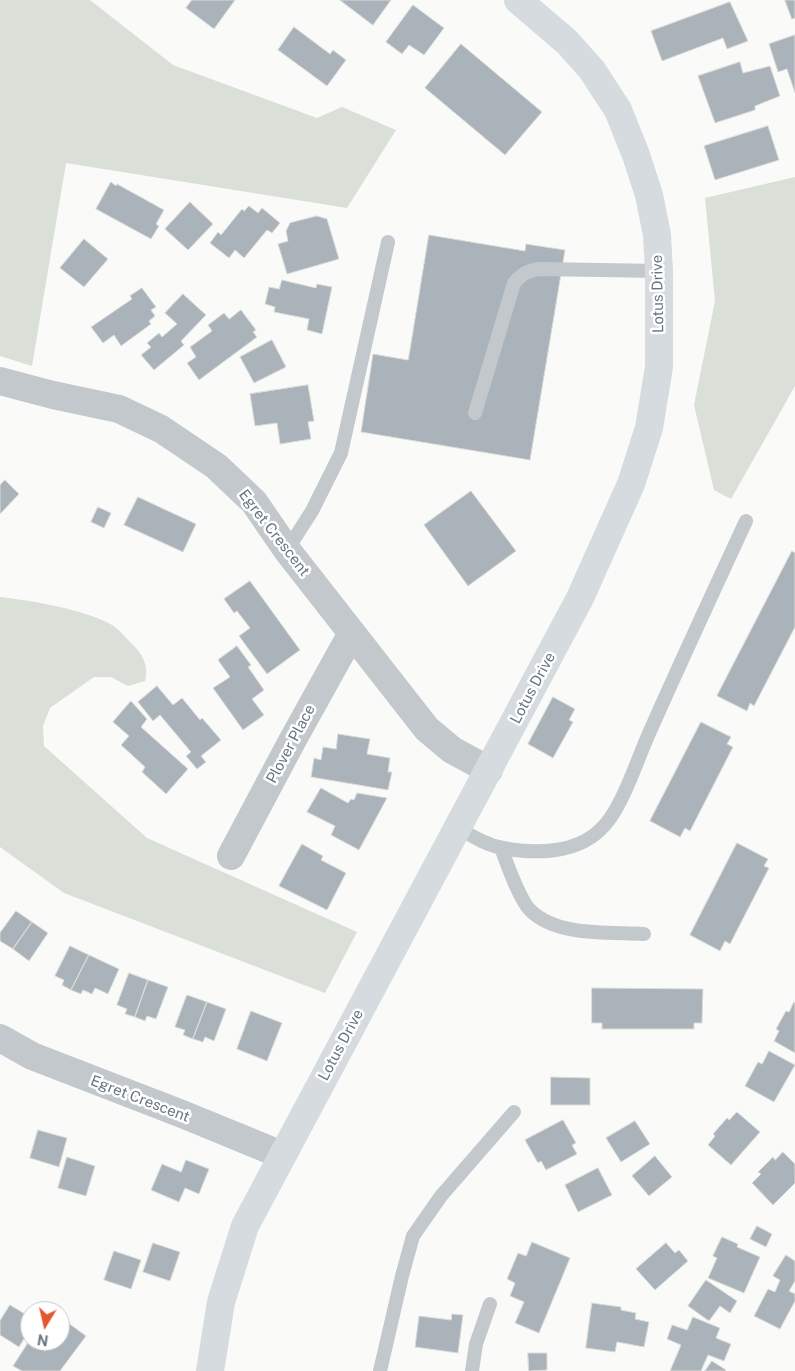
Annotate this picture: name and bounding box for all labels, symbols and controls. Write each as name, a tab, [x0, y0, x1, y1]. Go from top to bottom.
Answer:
street label: Lotus Drive	[648, 255, 668, 333]
street label: Egret Crescent	[235, 486, 313, 580]
street label: Lotus Drive	[507, 649, 559, 727]
street label: Plover Place	[263, 702, 319, 786]
street label: Lotus Drive	[315, 1006, 367, 1084]
street label: Egret Crescent	[88, 1072, 192, 1126]
north arrow	[20, 1301, 70, 1351]
text: N	[36, 1331, 49, 1349]

